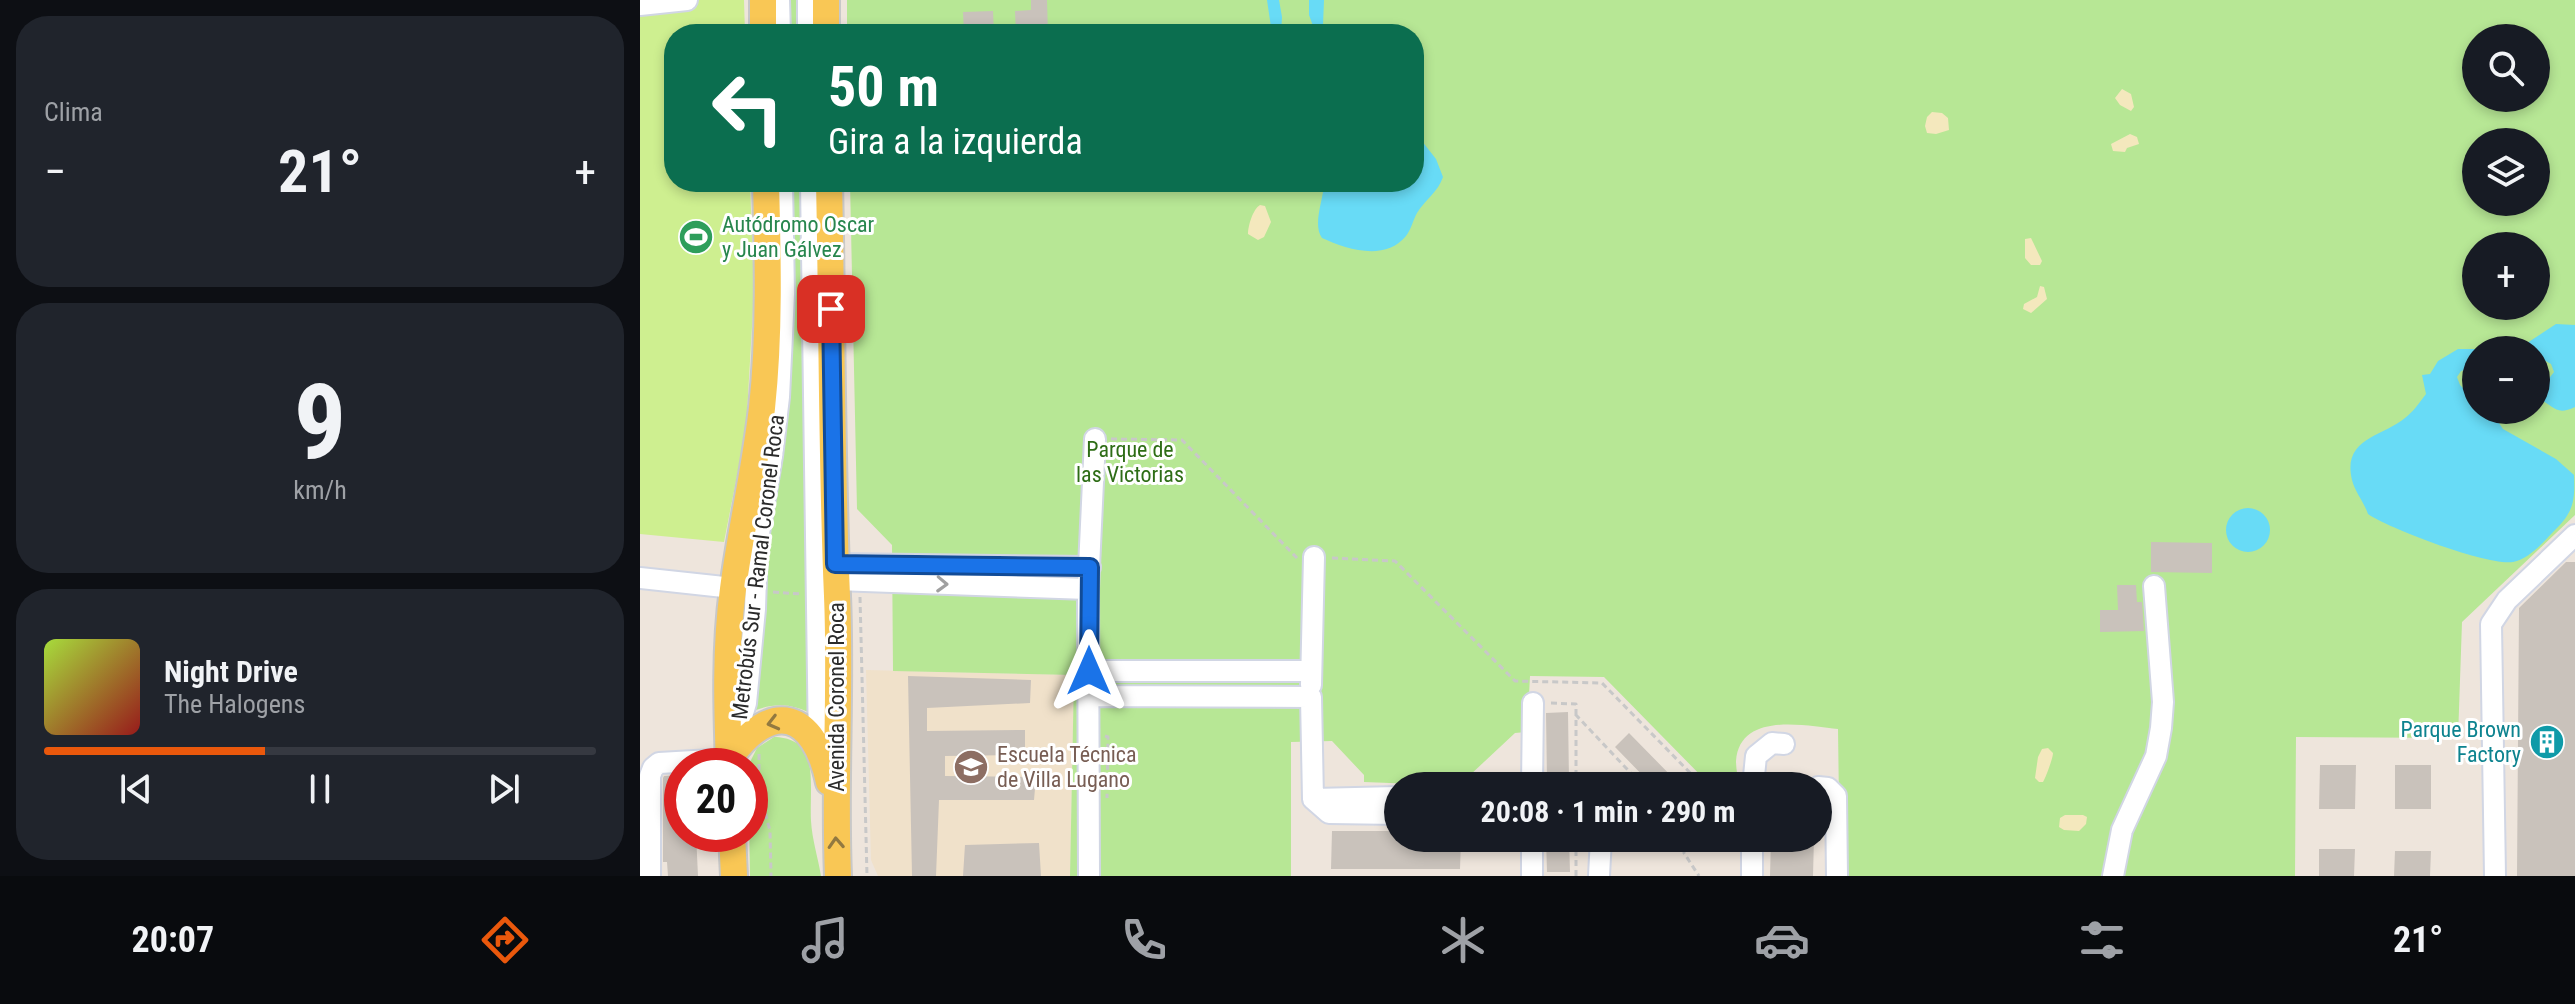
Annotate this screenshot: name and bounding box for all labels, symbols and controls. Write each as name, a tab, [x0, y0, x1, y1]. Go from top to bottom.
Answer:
map controls	[2462, 24, 2550, 424]
button: search	[2462, 24, 2550, 112]
text: 50 m	[828, 54, 939, 120]
icon: left	[696, 56, 800, 160]
text: Clima	[44, 97, 103, 127]
text: Gira a la izquierda	[828, 121, 1083, 163]
button: layers	[2462, 128, 2550, 216]
text: 21°	[278, 136, 362, 207]
text: −	[44, 146, 66, 198]
text: +	[574, 146, 596, 198]
place label: Autódromo Oscar y Juan Gálvez	[722, 212, 875, 262]
sports icon: Autódromo Oscar y Juan Gálvez	[677, 218, 715, 256]
button: +	[2462, 232, 2550, 320]
pin	[797, 275, 865, 343]
icon: arrive	[809, 287, 853, 331]
button: −	[2462, 336, 2550, 424]
text: 9	[294, 362, 346, 483]
street label: Metrobús Sur - Ramal Coronel Roca	[727, 413, 789, 721]
park label: Parque de las Victorias	[1076, 437, 1184, 487]
text: km/h	[293, 475, 347, 505]
one-way arrow	[936, 575, 949, 592]
street label: Avenida Coronel Roca	[824, 602, 849, 792]
position arrow	[1047, 629, 1131, 713]
text: Night Drive	[164, 654, 298, 689]
text: The Halogens	[164, 689, 305, 719]
one-way arrow	[767, 714, 780, 731]
place label: Parque Brown Factory	[2400, 717, 2521, 767]
building icon: Parque Brown Factory	[2528, 723, 2566, 761]
place label: Escuela Técnica de Villa Lugano	[997, 742, 1137, 792]
speed limit sign: 20	[664, 748, 768, 852]
school or university icon: Escuela Técnica de Villa Lugano	[952, 748, 990, 786]
icon: previous	[114, 767, 158, 811]
icon: pause	[298, 767, 342, 811]
icon: next	[482, 767, 526, 811]
text: 20:08 · 1 min · 290 m	[1481, 794, 1735, 829]
one-way arrow	[828, 836, 845, 849]
icon: directions	[477, 912, 533, 968]
icon: music	[797, 912, 853, 968]
icon: phone	[1116, 912, 1172, 968]
icon: climate	[1435, 912, 1491, 968]
icon: car	[1754, 912, 1810, 968]
icon: filters	[2074, 912, 2130, 968]
text: 20:07	[132, 919, 214, 961]
text: 21°	[2393, 919, 2443, 961]

